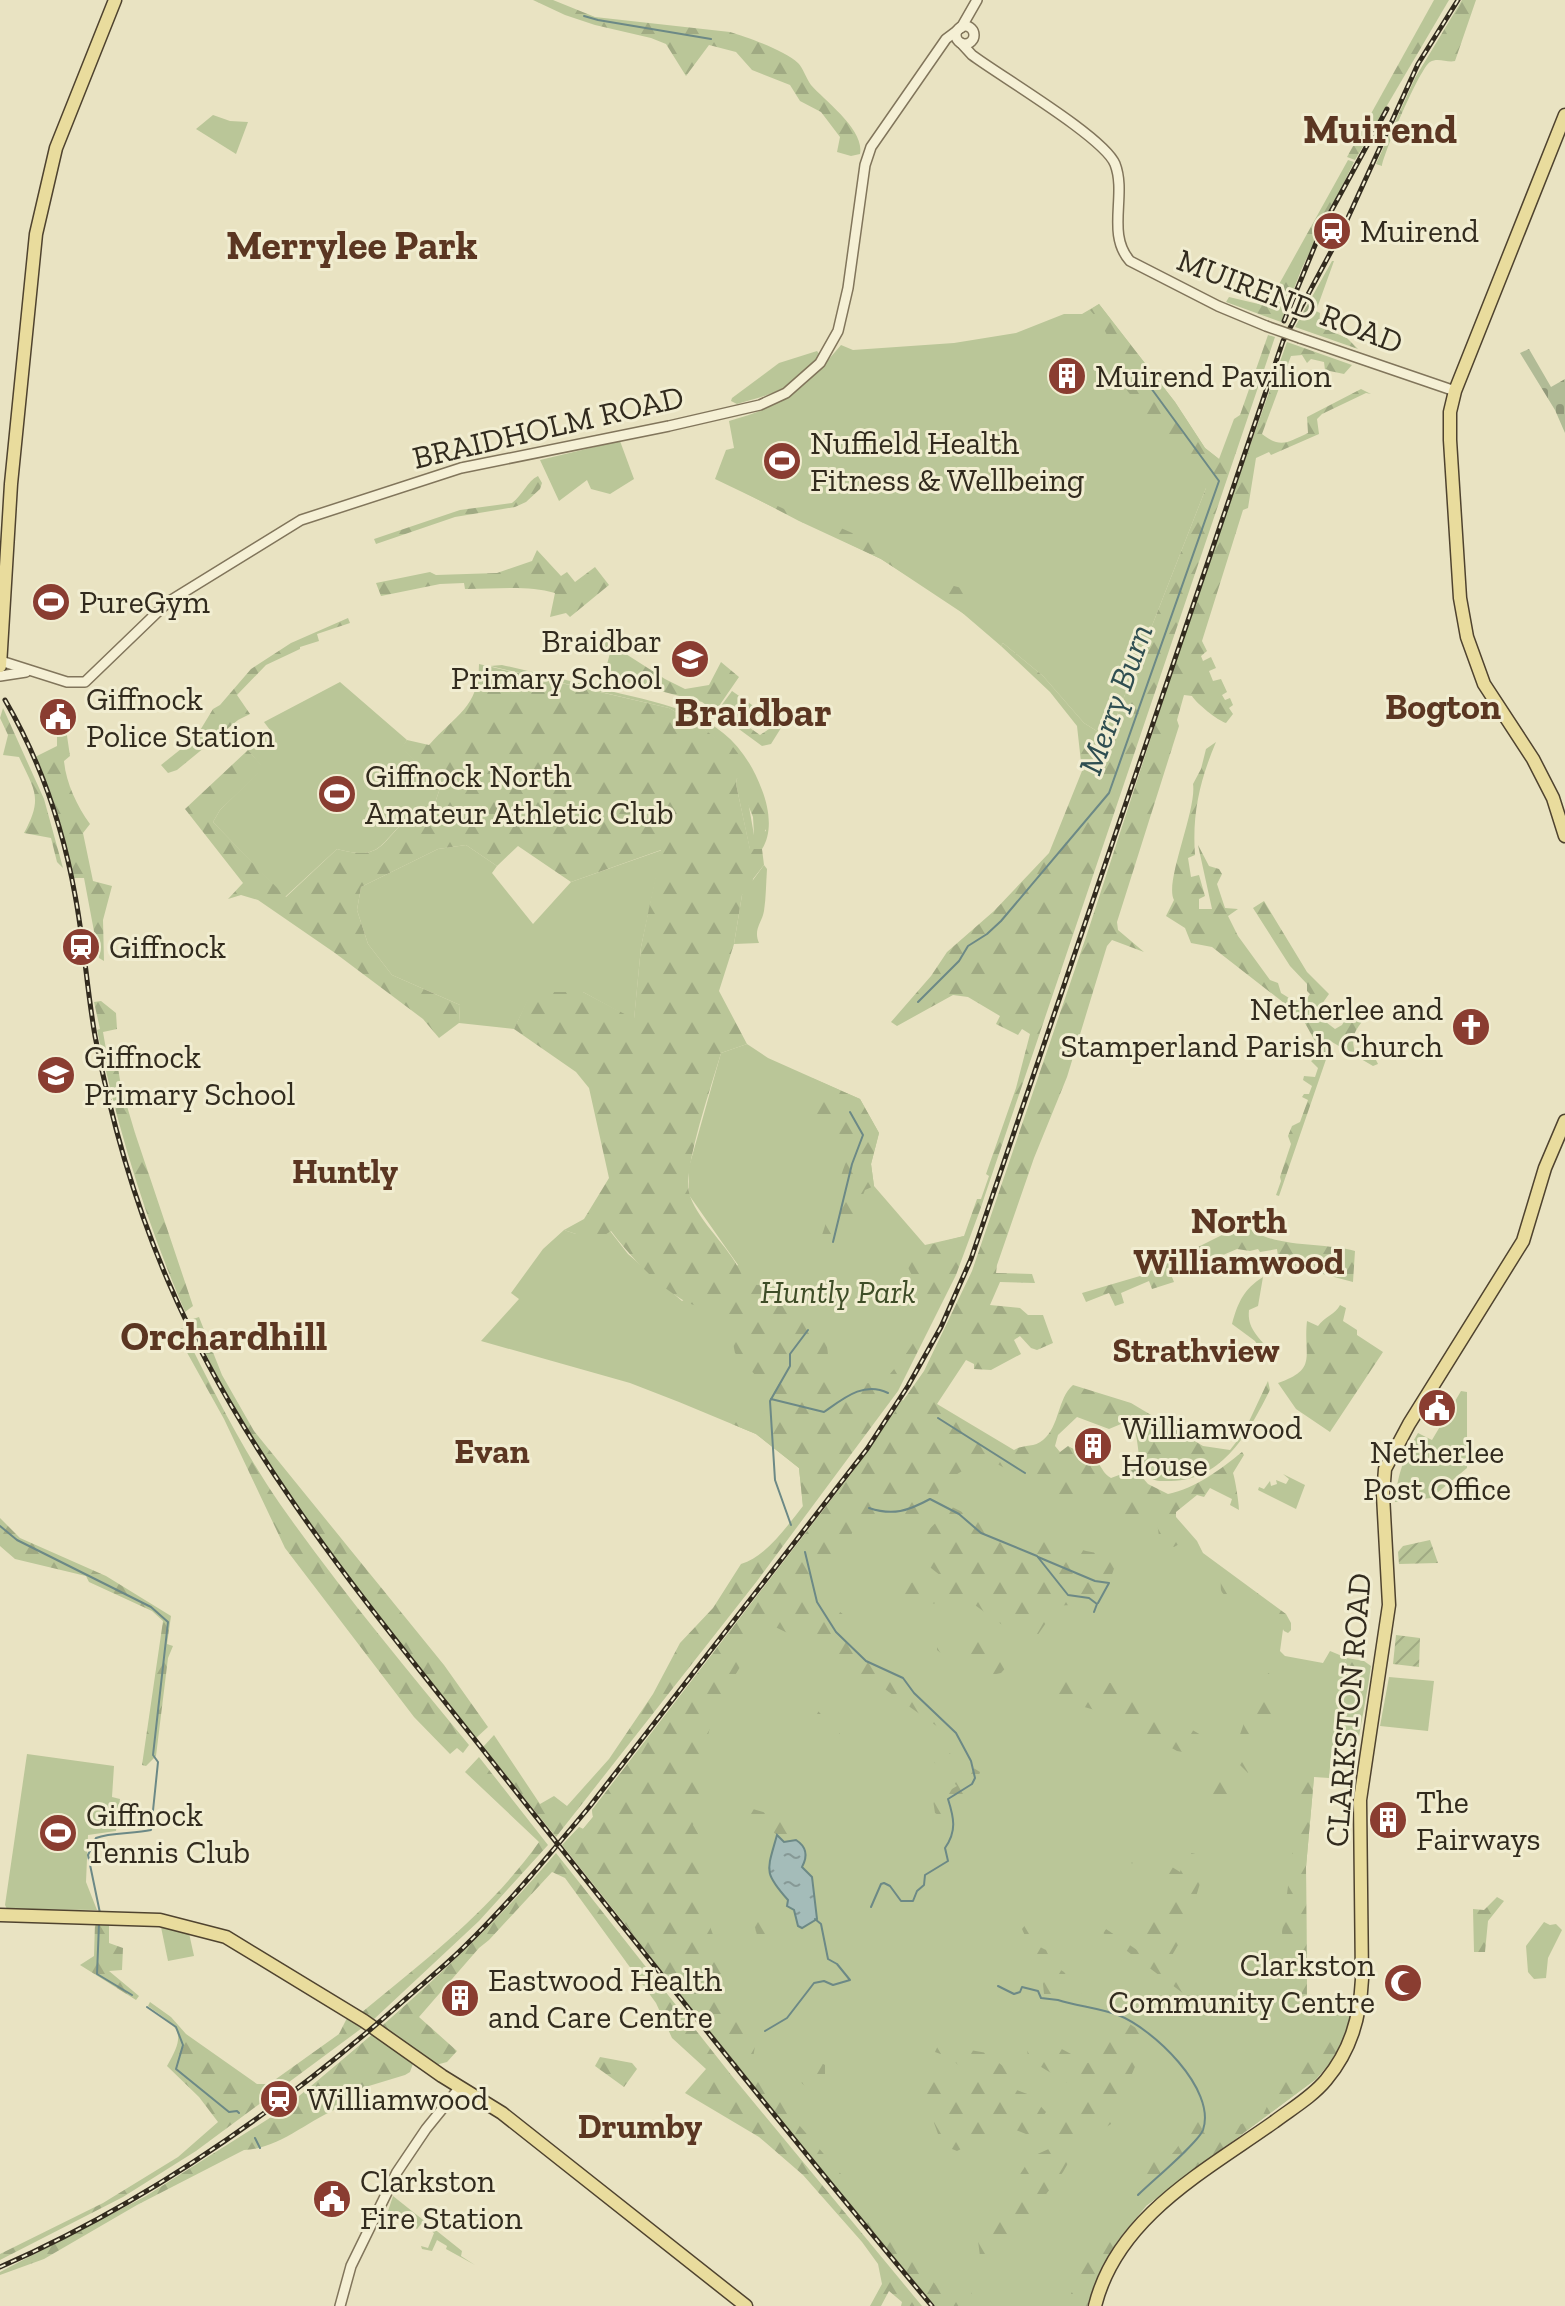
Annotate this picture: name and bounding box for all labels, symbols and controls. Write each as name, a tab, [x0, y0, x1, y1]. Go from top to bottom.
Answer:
district label: Muirend	[1303, 105, 1457, 153]
station icon: Muirend	[1311, 210, 1353, 252]
place label: Muirend	[1360, 212, 1479, 250]
district label: Merrylee Park	[226, 221, 478, 269]
street label: MUIREND ROAD	[1172, 240, 1408, 362]
building icon: Muirend Pavilion	[1046, 355, 1088, 397]
place label: Muirend Pavilion	[1095, 357, 1332, 395]
street label: BRAIDHOLM ROAD	[409, 377, 687, 477]
place label: Nuffield Health Fitness & Wellbeing	[810, 424, 1084, 499]
sports icon: Nuffield Health Fitness & Wellbeing	[761, 440, 803, 482]
sports icon: PureGym	[30, 581, 72, 623]
place label: PureGym	[79, 583, 210, 621]
water label: Merry Burn	[1069, 618, 1162, 780]
place label: Braidbar Primary School	[451, 622, 662, 697]
school or university icon: Braidbar Primary School	[669, 638, 711, 680]
place label: Giffnock Police Station	[86, 680, 275, 755]
district label: Bogton	[1385, 685, 1501, 728]
district label: Braidbar	[674, 688, 832, 736]
public building icon: Giffnock Police Station	[37, 696, 79, 738]
place label: Giffnock North Amateur Athletic Club	[365, 757, 674, 832]
sports icon: Giffnock North Amateur Athletic Club	[316, 773, 358, 815]
station icon: Giffnock	[60, 926, 102, 968]
place label: Giffnock	[109, 928, 226, 966]
place label: Netherlee and Stamperland Parish Church	[1060, 990, 1443, 1065]
church icon: Netherlee and Stamperland Parish Church	[1450, 1006, 1492, 1048]
place label: Giffnock Primary School	[84, 1038, 295, 1113]
school or university icon: Giffnock Primary School	[35, 1054, 77, 1096]
district label: Huntly	[292, 1151, 398, 1192]
district label: North Williamwood	[1134, 1199, 1345, 1283]
park label: Huntly Park	[760, 1273, 916, 1311]
district label: Orchardhill	[121, 1312, 327, 1360]
district label: Strathview	[1112, 1330, 1280, 1371]
public building icon: Netherlee Post Office	[1416, 1387, 1458, 1429]
place label: Williamwood House	[1121, 1409, 1303, 1484]
building icon: Williamwood House	[1072, 1425, 1114, 1467]
district label: Evan	[454, 1431, 530, 1472]
place label: Netherlee Post Office	[1363, 1433, 1511, 1508]
street label: CLARKSTON ROAD	[1317, 1571, 1379, 1849]
place label: The Fairways	[1416, 1783, 1541, 1858]
place label: Giffnock Tennis Club	[86, 1796, 250, 1871]
building icon: The Fairways	[1367, 1799, 1409, 1841]
sports icon: Giffnock Tennis Club	[37, 1812, 79, 1854]
place label: Clarkston Community Centre	[1108, 1946, 1376, 2021]
place label: Eastwood Health and Care Centre	[488, 1961, 722, 2036]
mosque icon: Clarkston Community Centre	[1382, 1962, 1424, 2004]
building icon: Eastwood Health and Care Centre	[439, 1977, 481, 2019]
station icon: Williamwood	[258, 2078, 300, 2120]
place label: Williamwood	[307, 2080, 489, 2118]
district label: Drumby	[578, 2106, 702, 2147]
place label: Clarkston Fire Station	[360, 2162, 523, 2237]
public building icon: Clarkston Fire Station	[311, 2178, 353, 2220]

